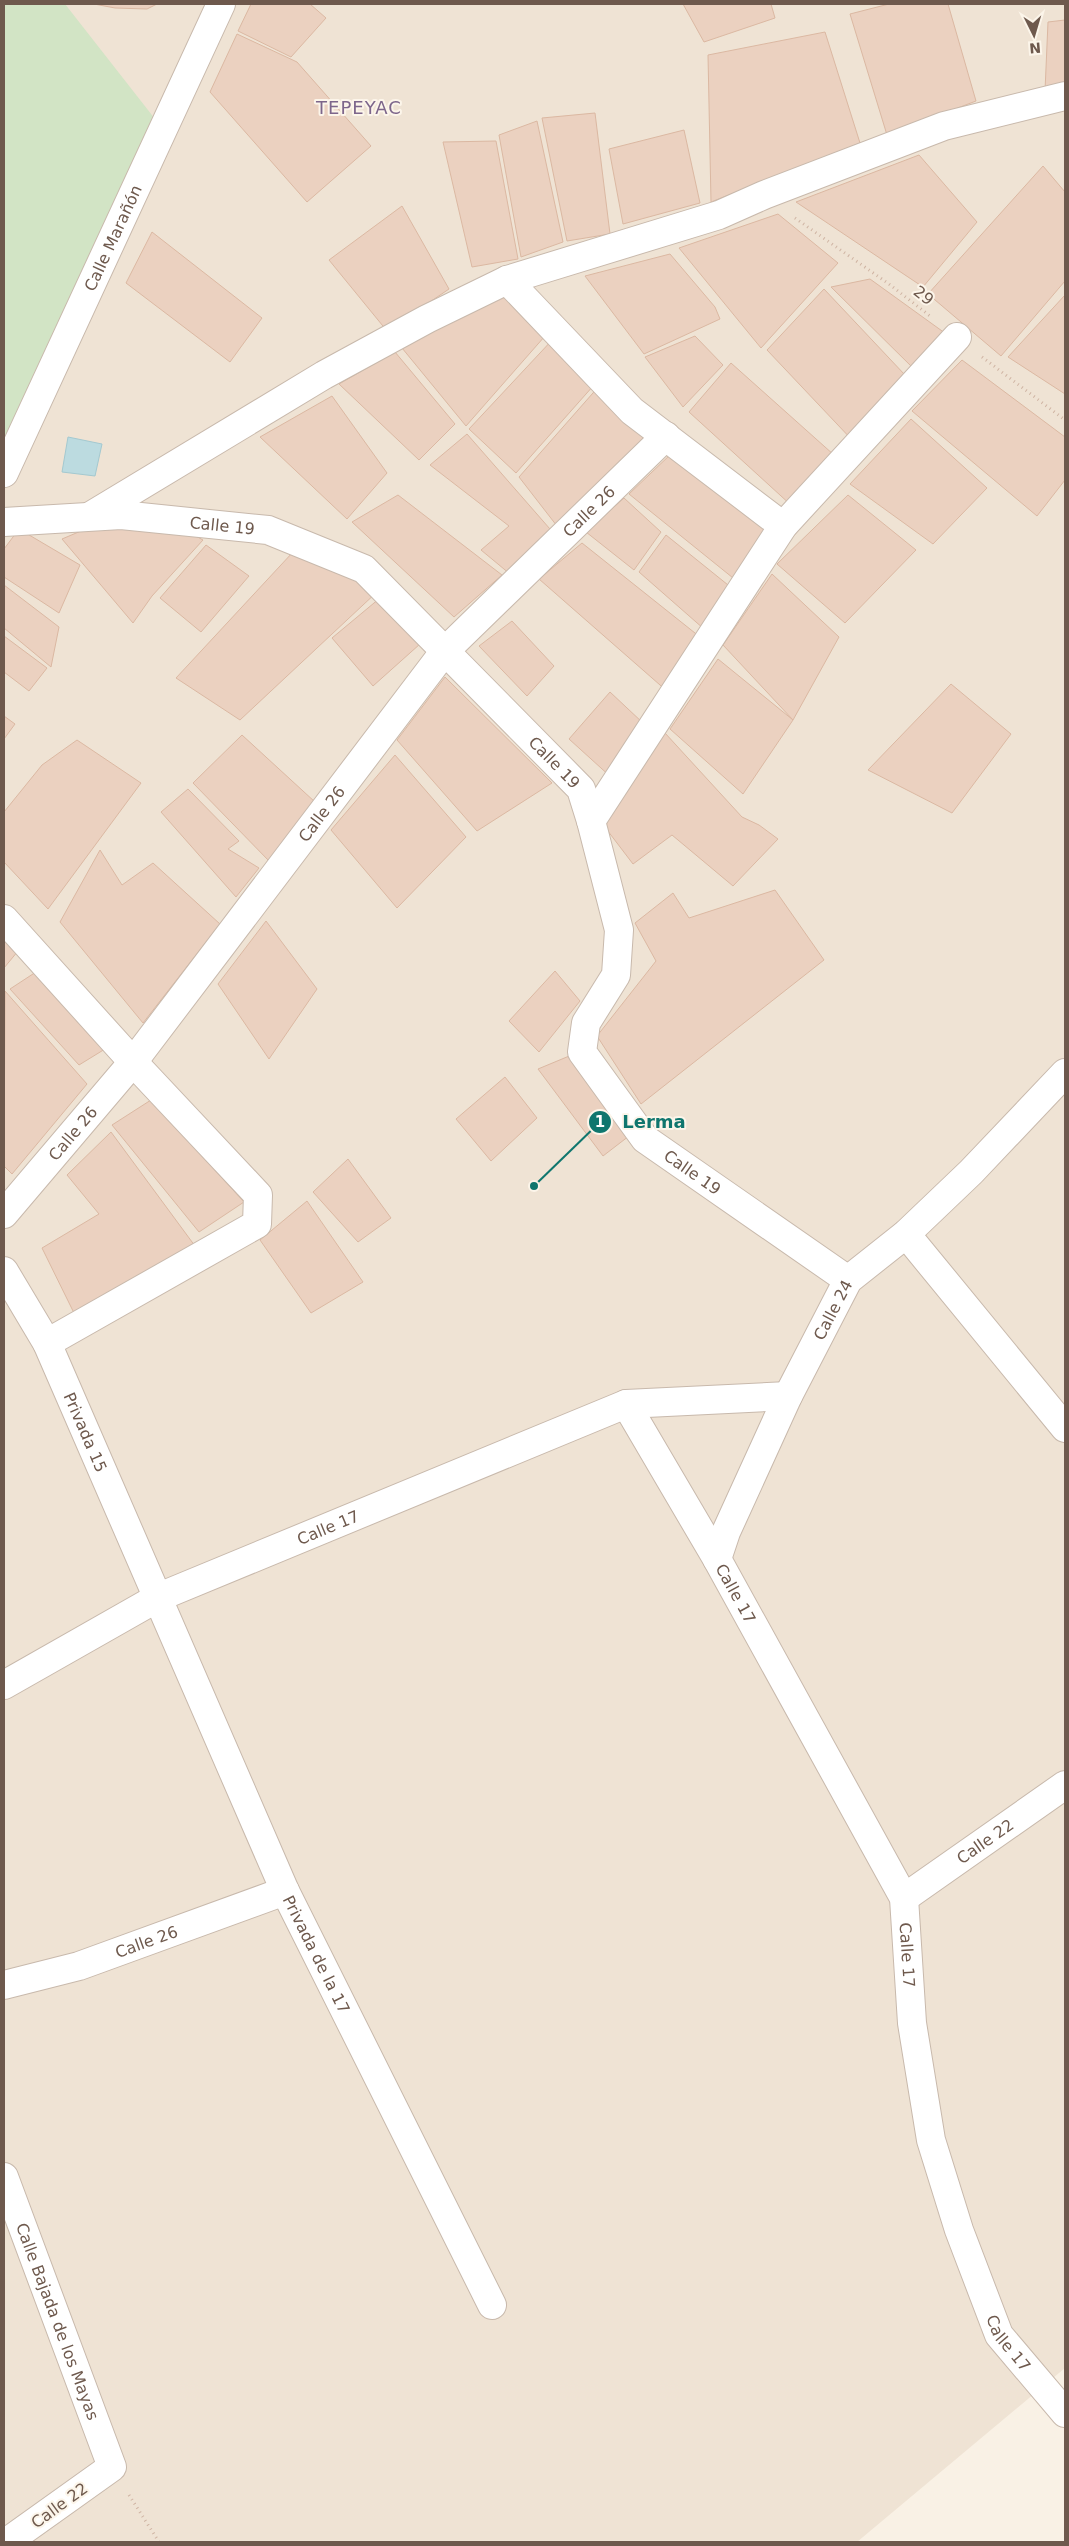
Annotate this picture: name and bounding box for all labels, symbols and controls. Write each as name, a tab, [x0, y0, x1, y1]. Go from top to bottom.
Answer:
north arrow	[1009, 10, 1059, 60]
text: N	[1029, 39, 1042, 56]
district label: TEPEYAC	[315, 97, 402, 118]
street label: Calle Marañón	[80, 182, 146, 294]
street label: 29	[910, 282, 938, 309]
street label: Calle 26	[559, 482, 619, 541]
street label: Calle 19	[189, 513, 256, 539]
street label: Calle 19	[525, 733, 584, 792]
street label: Calle 26	[294, 782, 349, 846]
street label: Calle 26	[45, 1103, 101, 1165]
callout: Lerma	[588, 1105, 696, 1138]
text: Lerma	[622, 1111, 686, 1132]
text: 1	[595, 1113, 605, 1131]
street label: Calle 19	[660, 1146, 724, 1199]
street label: Calle 24	[810, 1277, 856, 1343]
street label: Privada 15	[60, 1389, 111, 1475]
street label: Calle 17	[294, 1506, 362, 1549]
street label: Calle 17	[711, 1560, 760, 1627]
street label: Calle 22	[953, 1815, 1017, 1868]
street label: Privada de la 17	[279, 1892, 354, 2017]
street label: Calle 26	[113, 1922, 180, 1962]
street label: Calle 17	[896, 1922, 919, 1988]
street label: Calle Bajada de los Mayas	[12, 2220, 103, 2423]
street label: Calle 17	[982, 2312, 1034, 2375]
street label: Calle 22	[27, 2479, 91, 2532]

